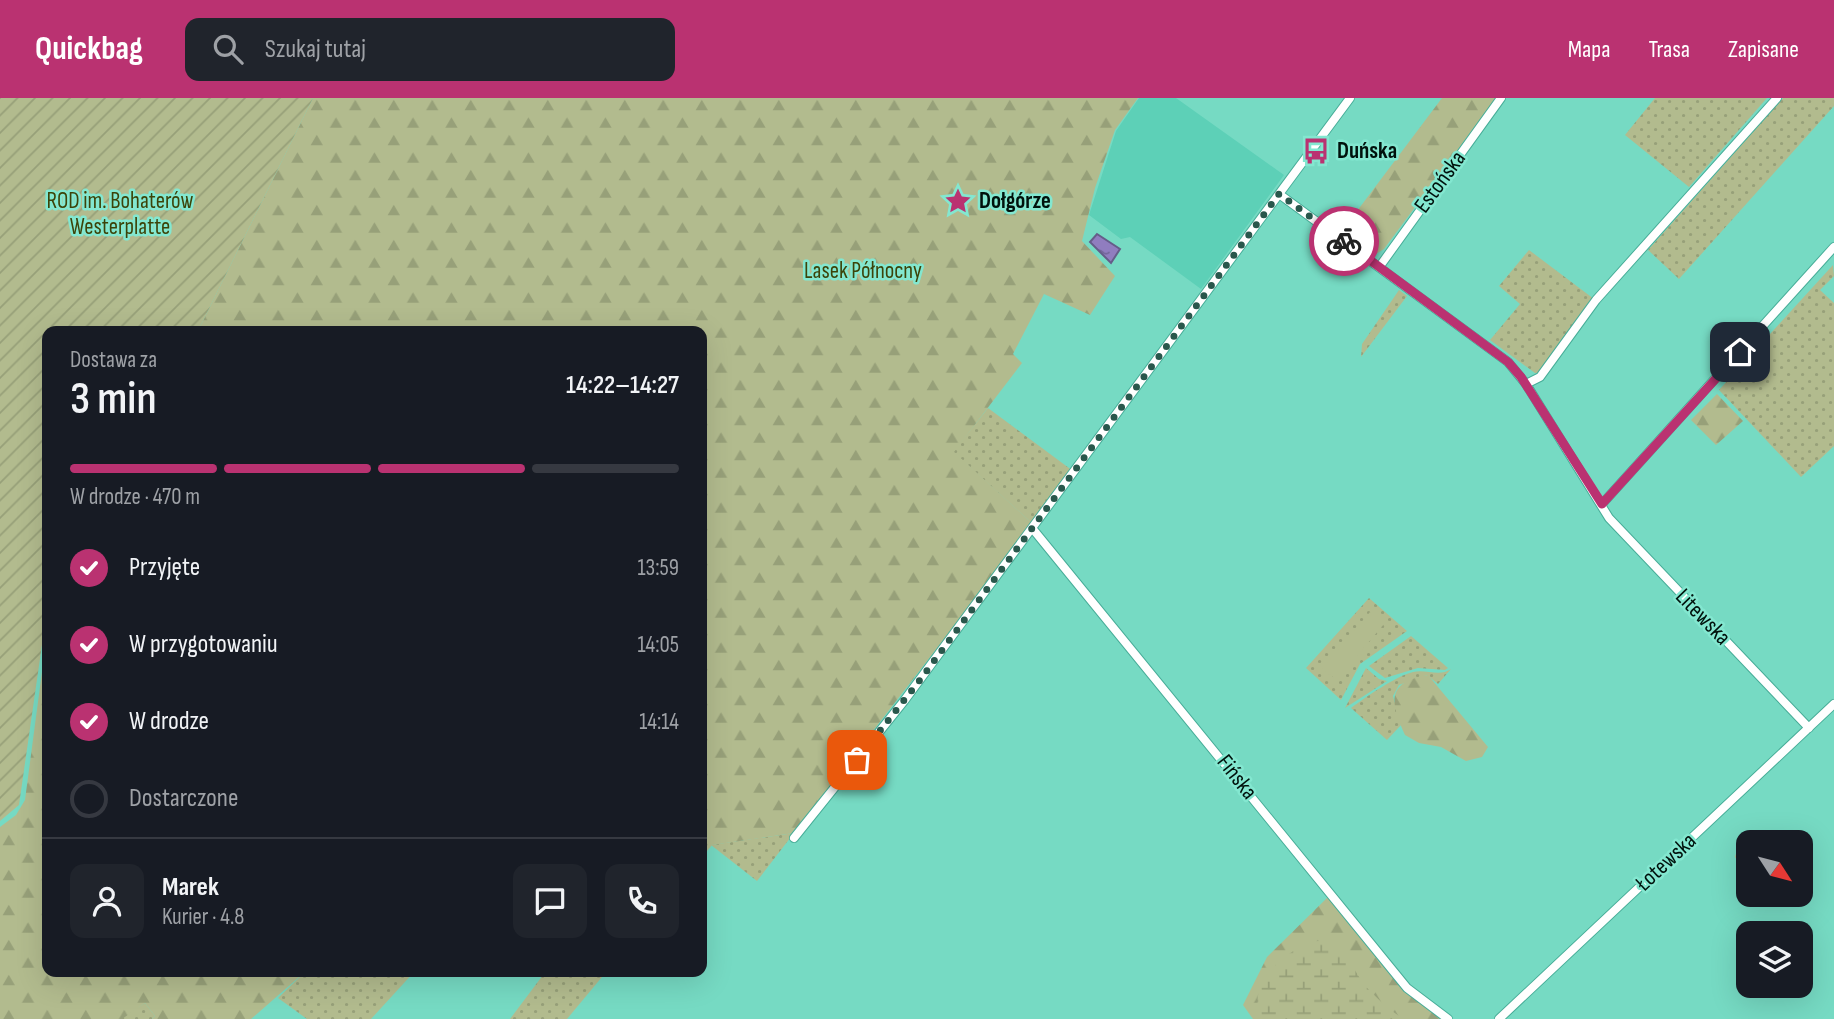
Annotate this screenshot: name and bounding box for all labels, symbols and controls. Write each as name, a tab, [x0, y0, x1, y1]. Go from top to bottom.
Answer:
search box	[185, 18, 675, 81]
text: Quickbag	[35, 29, 143, 69]
icon: search	[209, 30, 247, 68]
text: Szukaj tutaj	[265, 34, 366, 65]
text: Mapa	[1568, 35, 1611, 64]
text: Trasa	[1649, 35, 1690, 64]
text: Zapisane	[1728, 35, 1799, 64]
bus stop icon: Duńska	[1301, 136, 1331, 166]
place label: Duńska	[1337, 137, 1397, 165]
street label: Estońska	[1408, 146, 1472, 218]
place icon: Dołgórze	[943, 186, 973, 216]
park label: ROD im. Bohaterów Westerplatte	[47, 187, 194, 241]
place label: Dołgórze	[979, 187, 1051, 215]
courier	[1309, 206, 1379, 276]
icon: bike	[1325, 222, 1363, 260]
park label: Lasek Północny	[804, 257, 922, 285]
pin	[1710, 322, 1770, 382]
icon: home	[1721, 333, 1759, 371]
text: Dostawa za	[70, 346, 157, 374]
text: 14:22–14:27	[566, 370, 679, 401]
text: 3 min	[70, 372, 157, 427]
text: W drodze · 470 m	[70, 483, 200, 511]
icon: check	[70, 549, 108, 587]
text: Przyjęte	[129, 552, 200, 583]
text: 13:59	[638, 554, 679, 582]
street label: Litewska	[1669, 583, 1737, 651]
icon: check	[70, 626, 108, 664]
text: W przygotowaniu	[129, 629, 278, 660]
text: 14:05	[638, 631, 679, 659]
icon: check	[70, 703, 108, 741]
text: W drodze	[129, 706, 209, 737]
text: 14:14	[639, 708, 679, 736]
pin	[827, 730, 887, 790]
icon: bag	[838, 741, 876, 779]
street label: Fińska	[1211, 749, 1263, 805]
text: Dostarczone	[129, 783, 238, 814]
street label: Łotewska	[1629, 827, 1702, 898]
north arrow	[1736, 830, 1813, 906]
map controls	[1736, 830, 1813, 998]
button: person	[70, 864, 144, 938]
button: chat	[513, 864, 587, 938]
button: phone	[605, 864, 679, 938]
text: Marek	[162, 872, 219, 903]
text: Kurier · 4.8	[162, 903, 244, 931]
button: layers	[1736, 921, 1813, 998]

